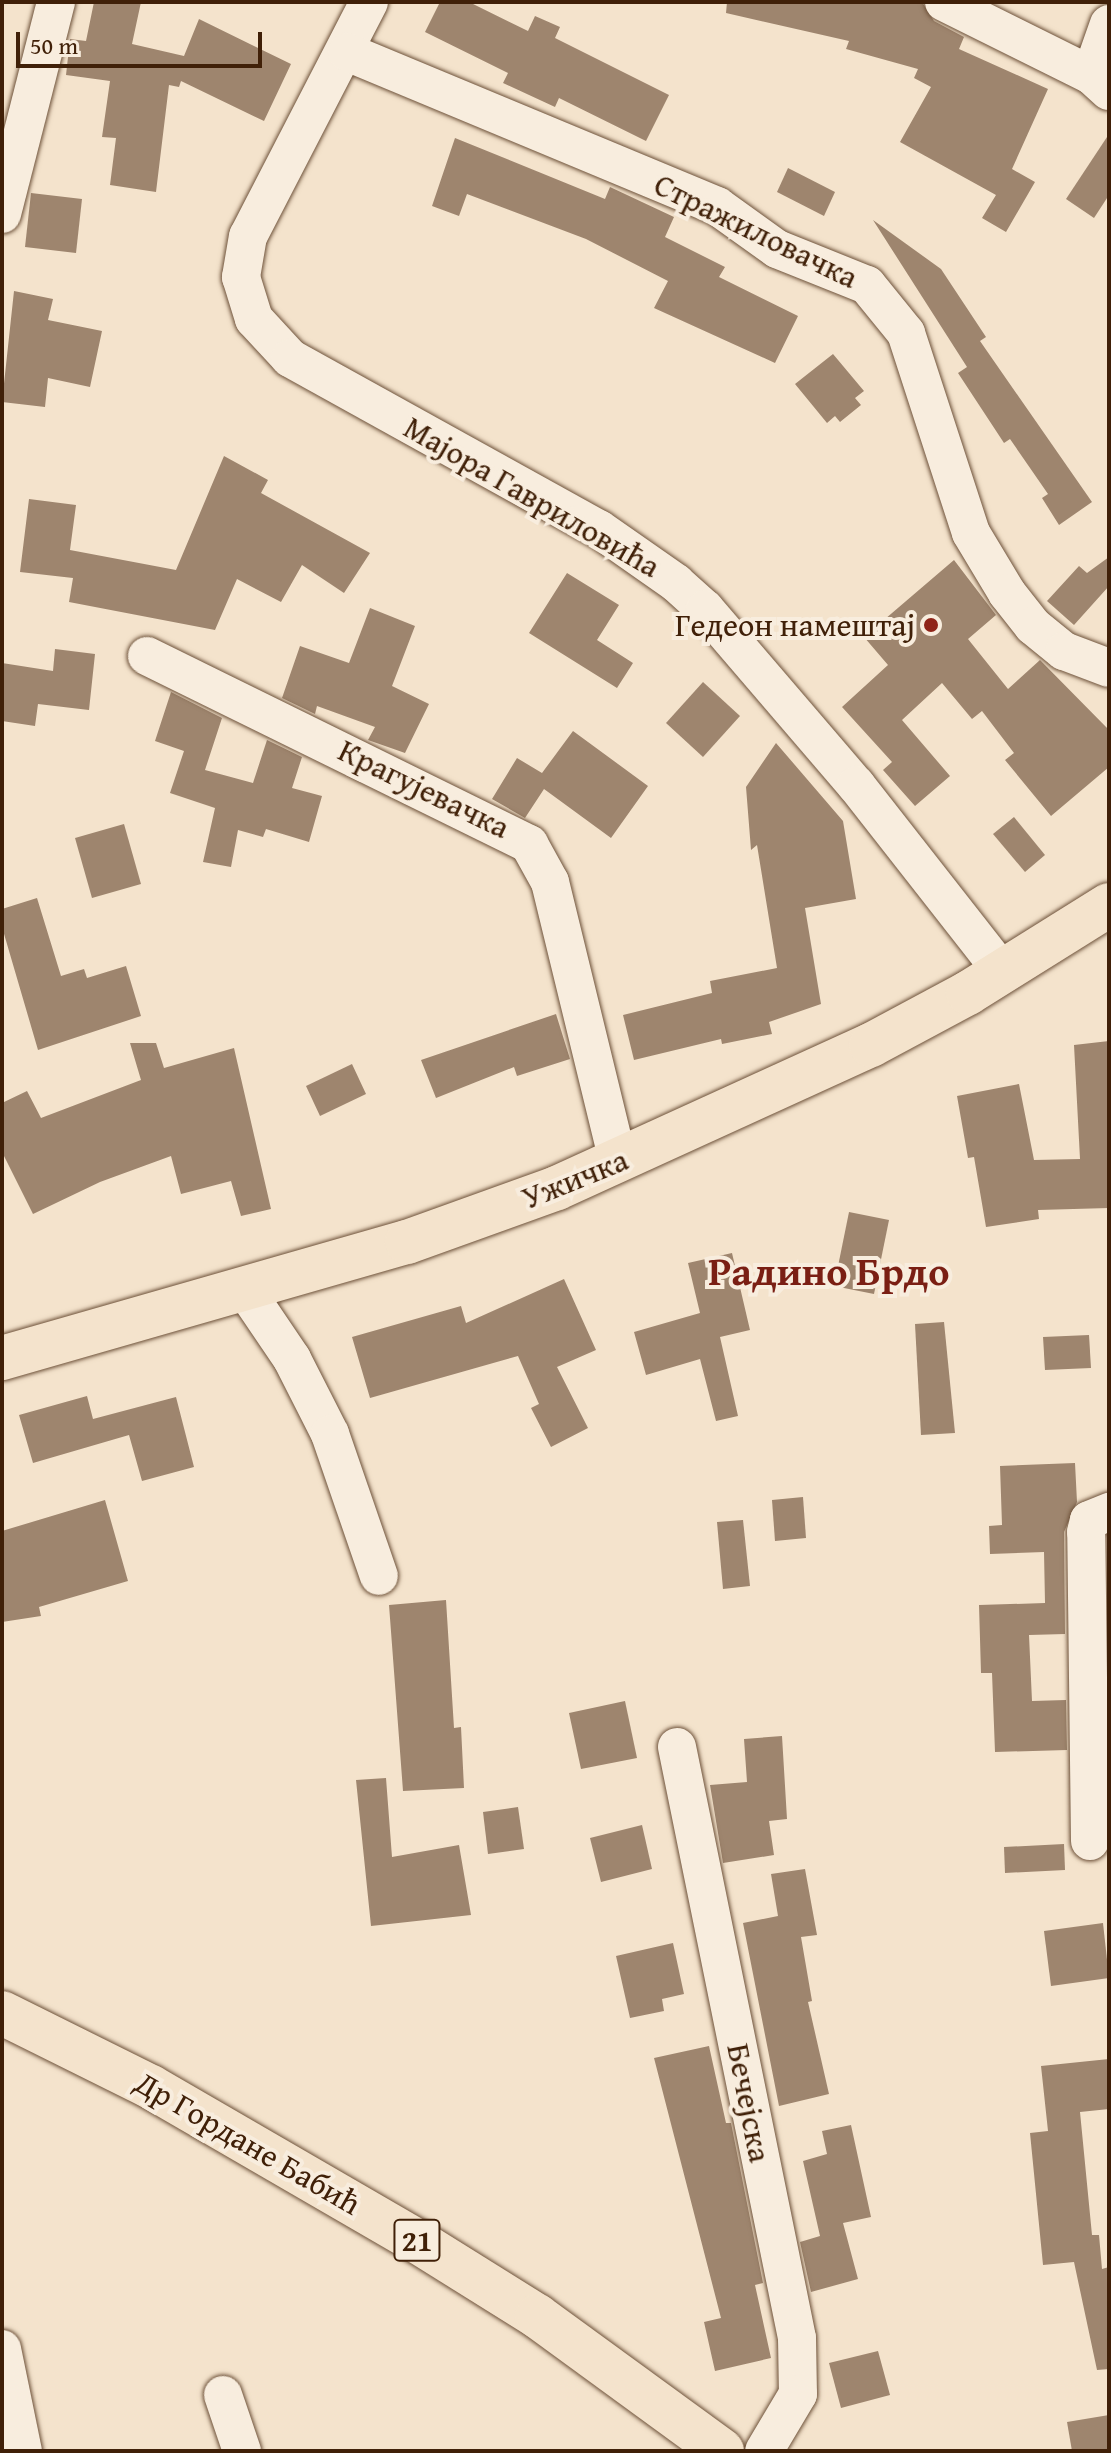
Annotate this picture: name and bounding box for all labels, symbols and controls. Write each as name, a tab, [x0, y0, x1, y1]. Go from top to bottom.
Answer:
scale bar	[20, 16, 266, 66]
text: 50 m	[30, 28, 78, 63]
street label: Стражиловачка	[648, 165, 864, 297]
street label: Мајора Гавриловића	[397, 408, 667, 586]
place label: Гедеон намештај	[675, 606, 915, 644]
marker: Гедеон намештај	[922, 616, 940, 634]
street label: Крагујевачка	[332, 731, 516, 847]
street label: Ужичка	[516, 1140, 634, 1218]
district label: Радино Брдо	[708, 1247, 950, 1295]
street label: Бечејска	[719, 2040, 779, 2166]
street label: Др Гордане Бабић	[128, 2063, 368, 2223]
road number: 21	[393, 2214, 441, 2266]

